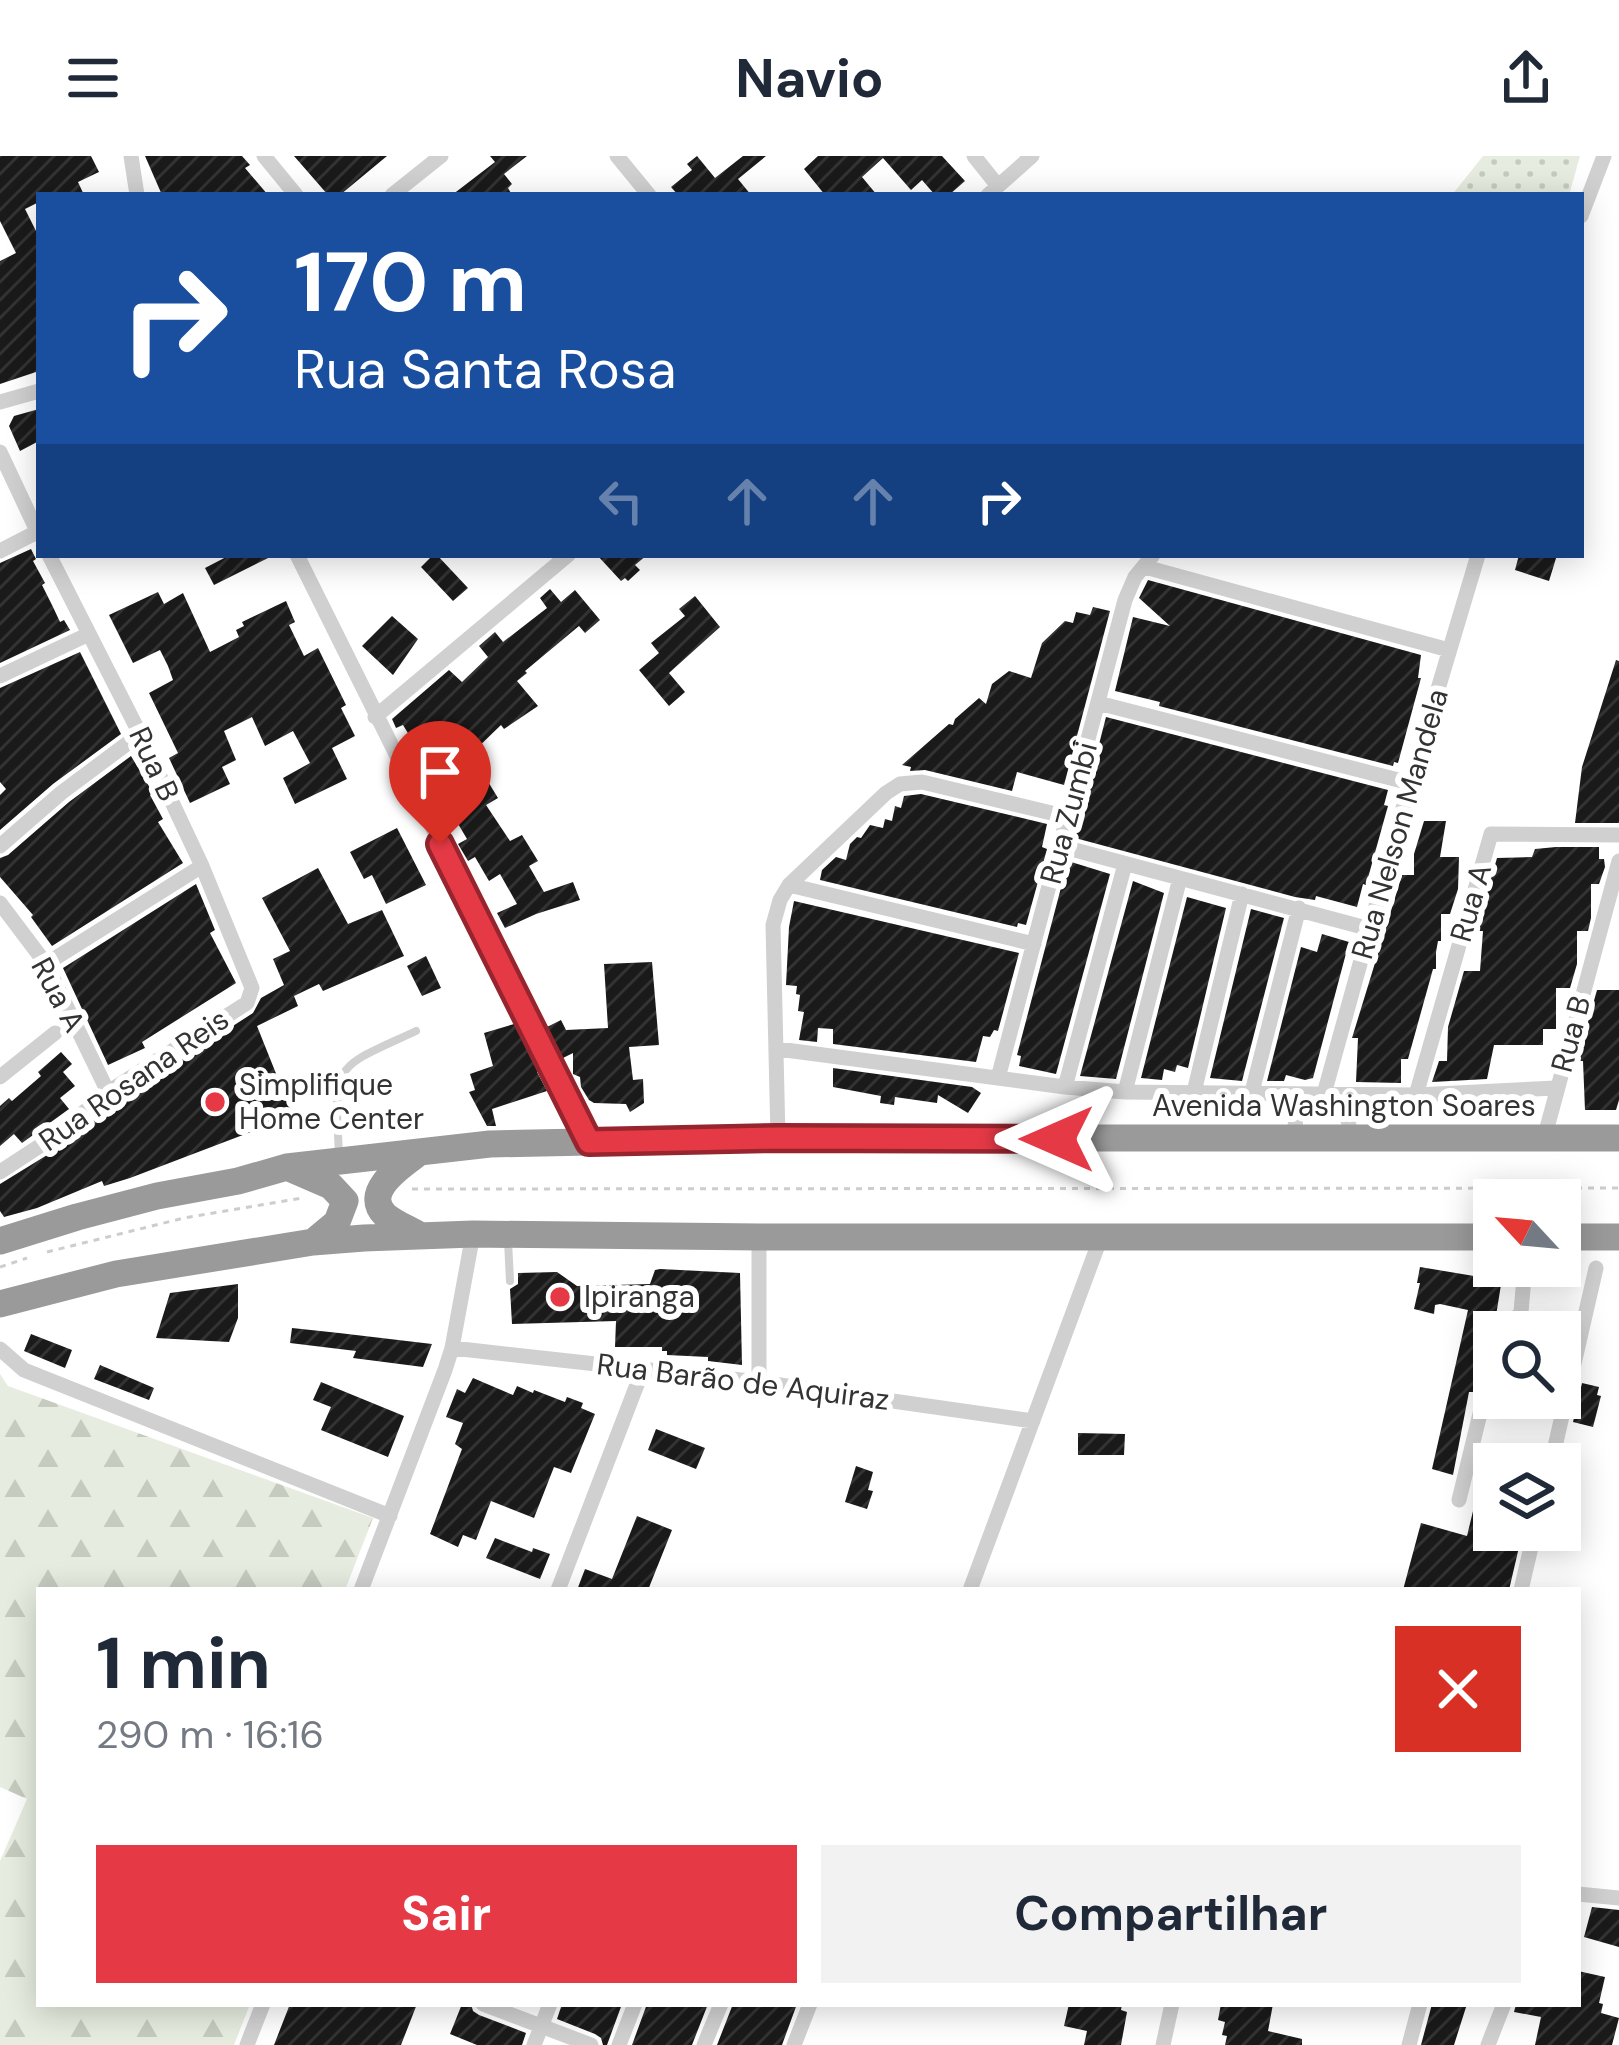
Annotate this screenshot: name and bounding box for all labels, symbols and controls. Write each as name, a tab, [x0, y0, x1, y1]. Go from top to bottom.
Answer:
text: Navio	[735, 43, 884, 114]
icon: menu	[60, 45, 126, 111]
icon: share	[1493, 45, 1559, 111]
text: 170 m	[294, 228, 527, 337]
icon: right	[96, 240, 252, 396]
text: Rua Santa Rosa	[294, 334, 676, 405]
icon: left	[588, 468, 654, 534]
icon: ahead	[714, 468, 780, 534]
icon: ahead	[840, 468, 906, 534]
icon: right	[966, 468, 1032, 534]
street label: Rua Nelson Mandela	[1342, 684, 1457, 964]
street label: Rua B	[120, 720, 188, 807]
pin	[389, 721, 491, 844]
street label: Rua Zumbi	[1031, 738, 1106, 888]
icon: arrive	[407, 739, 473, 805]
street label: Rua A	[1441, 859, 1500, 946]
street label: Rua A	[23, 951, 94, 1039]
street label: Rua B	[1542, 991, 1599, 1076]
street label: Rua Rosana Reis	[31, 1000, 236, 1160]
place label: Simplifique Home Center	[239, 1065, 424, 1138]
position arrow	[994, 1076, 1120, 1202]
street label: Avenida Washington Soares	[1152, 1086, 1536, 1125]
marker: Simplifique Home Center	[202, 1089, 228, 1115]
north arrow	[1473, 1179, 1581, 1287]
map controls	[1473, 1179, 1581, 1551]
place label: Ipiranga	[584, 1277, 695, 1316]
marker: Ipiranga	[547, 1284, 573, 1310]
button: search	[1473, 1311, 1581, 1419]
street label: Rua Barão de Aquiraz	[595, 1344, 891, 1419]
button: layers	[1473, 1443, 1581, 1551]
text: 1 min	[96, 1617, 271, 1710]
button: close	[1395, 1626, 1521, 1752]
text: 290 m · 16:16	[96, 1709, 324, 1760]
button: Sair	[96, 1845, 797, 1983]
button: Compartilhar	[821, 1845, 1521, 1983]

